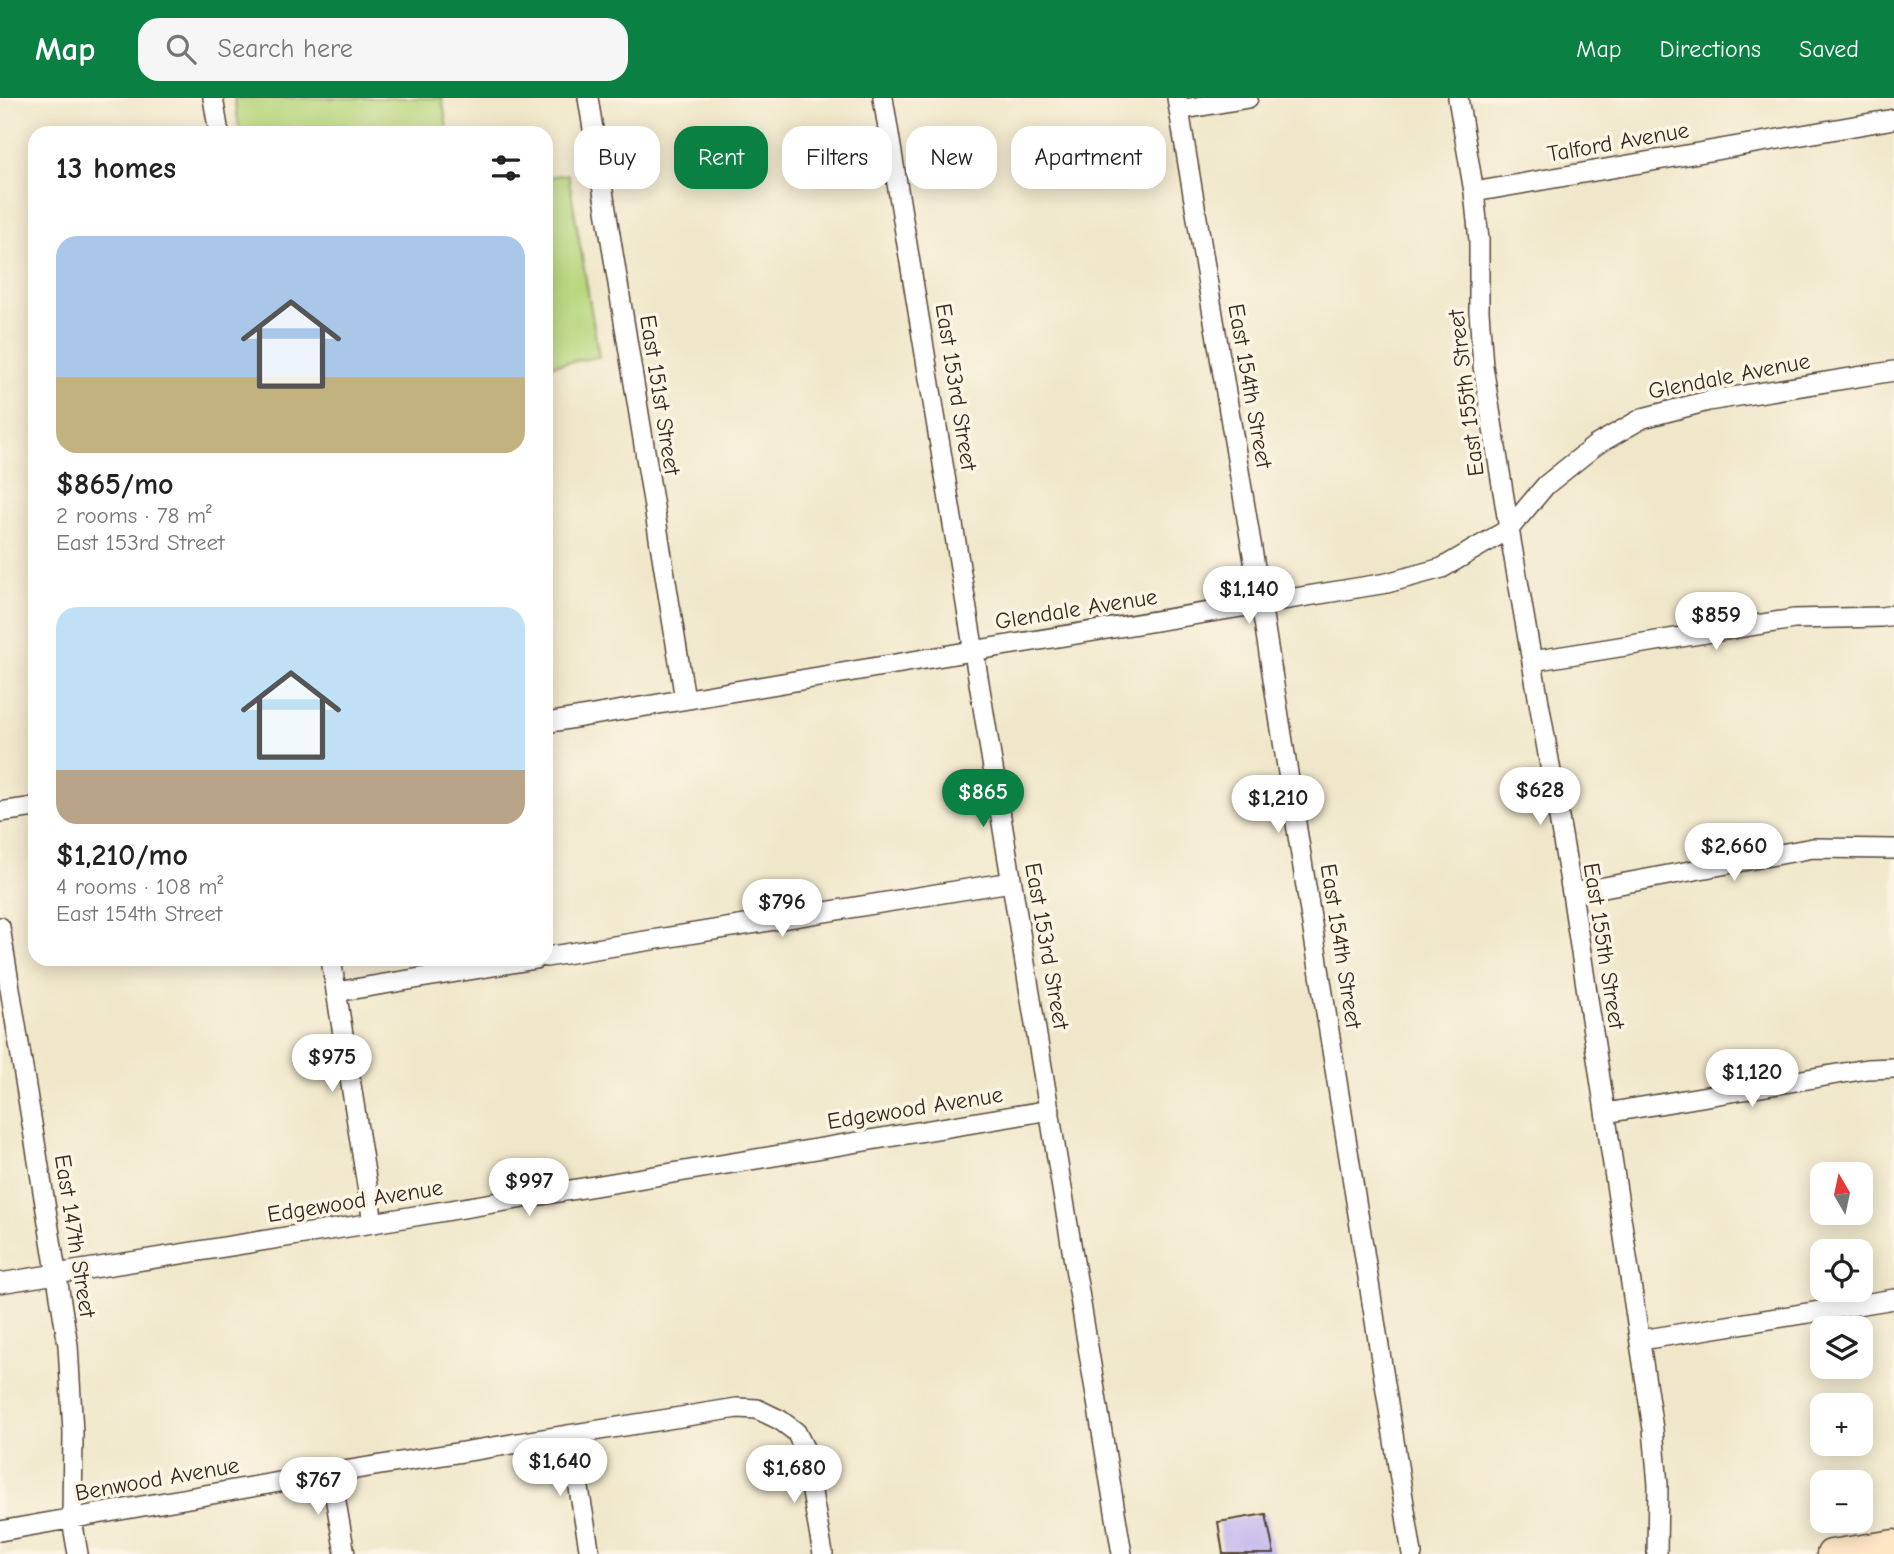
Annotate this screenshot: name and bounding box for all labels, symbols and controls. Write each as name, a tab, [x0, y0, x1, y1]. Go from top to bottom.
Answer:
search box	[138, 18, 628, 81]
text: Map	[35, 30, 96, 68]
icon: search	[162, 30, 200, 68]
text: Search here	[218, 34, 353, 64]
text: Map	[1576, 35, 1622, 63]
text: Directions	[1660, 35, 1761, 63]
text: Saved	[1799, 35, 1859, 63]
street label: Talford Avenue	[1545, 116, 1691, 168]
chip: Buy	[574, 126, 660, 189]
chip: Rent	[674, 126, 768, 189]
chip: Filters	[782, 126, 892, 189]
chip: New	[906, 126, 997, 189]
chip: Apartment	[1011, 126, 1166, 189]
icon: filters	[487, 149, 525, 187]
text: 13 homes	[56, 151, 176, 186]
icon: home	[228, 281, 354, 407]
street label: East 153rd Street	[929, 302, 983, 474]
street label: East 154th Street	[1222, 302, 1278, 472]
street label: East 155th Street	[1442, 307, 1490, 478]
street label: East 151st Street	[634, 313, 686, 478]
street label: Glendale Avenue	[1646, 347, 1812, 405]
text: $865/mo	[56, 467, 174, 502]
text: 2 rooms · 78 m²	[56, 502, 212, 529]
text: East 153rd Street	[56, 529, 225, 556]
pin: $1,140	[1192, 566, 1306, 626]
text: $1,140	[1219, 575, 1279, 602]
street label: Glendale Avenue	[993, 583, 1159, 635]
pin: $859	[1675, 592, 1757, 652]
text: $859	[1691, 601, 1741, 628]
icon: home	[228, 652, 354, 778]
pin: $628	[1499, 768, 1581, 827]
pin: $865	[942, 770, 1024, 829]
pin: $1,210	[1221, 776, 1335, 835]
text: $628	[1515, 776, 1565, 803]
text: $865	[958, 778, 1008, 805]
text: $1,210	[1248, 784, 1308, 811]
pin: $2,660	[1677, 824, 1791, 883]
text: $2,660	[1701, 832, 1767, 859]
text: $1,210/mo	[56, 838, 188, 873]
street label: East 153rd Street	[1019, 861, 1075, 1033]
street label: East 155th Street	[1578, 861, 1631, 1032]
street label: East 154th Street	[1315, 862, 1368, 1032]
text: 4 rooms · 108 m²	[56, 873, 223, 900]
pin: $796	[741, 880, 823, 939]
text: $796	[758, 888, 806, 915]
text: East 154th Street	[56, 900, 222, 927]
pin: $975	[291, 1034, 373, 1094]
text: $975	[308, 1043, 356, 1070]
pin: $1,120	[1695, 1049, 1809, 1109]
text: $1,120	[1722, 1058, 1782, 1085]
street label: Edgewood Avenue	[825, 1081, 1005, 1135]
street label: East 147th Street	[49, 1152, 101, 1321]
pin: $997	[488, 1158, 570, 1218]
north arrow	[1810, 1162, 1872, 1225]
map controls	[1810, 1162, 1873, 1533]
text: $997	[505, 1167, 553, 1194]
street label: Edgewood Avenue	[265, 1174, 445, 1228]
button: locate	[1810, 1239, 1873, 1302]
button: layers	[1810, 1316, 1873, 1379]
button: +	[1810, 1393, 1873, 1456]
pin: $1,640	[503, 1438, 617, 1498]
pin: $1,680	[737, 1446, 851, 1505]
text: $1,640	[528, 1447, 592, 1474]
street label: Benwood Avenue	[73, 1451, 241, 1507]
text: $1,680	[762, 1454, 826, 1481]
pin: $767	[277, 1458, 359, 1517]
text: $767	[295, 1466, 341, 1493]
button: −	[1810, 1470, 1873, 1533]

